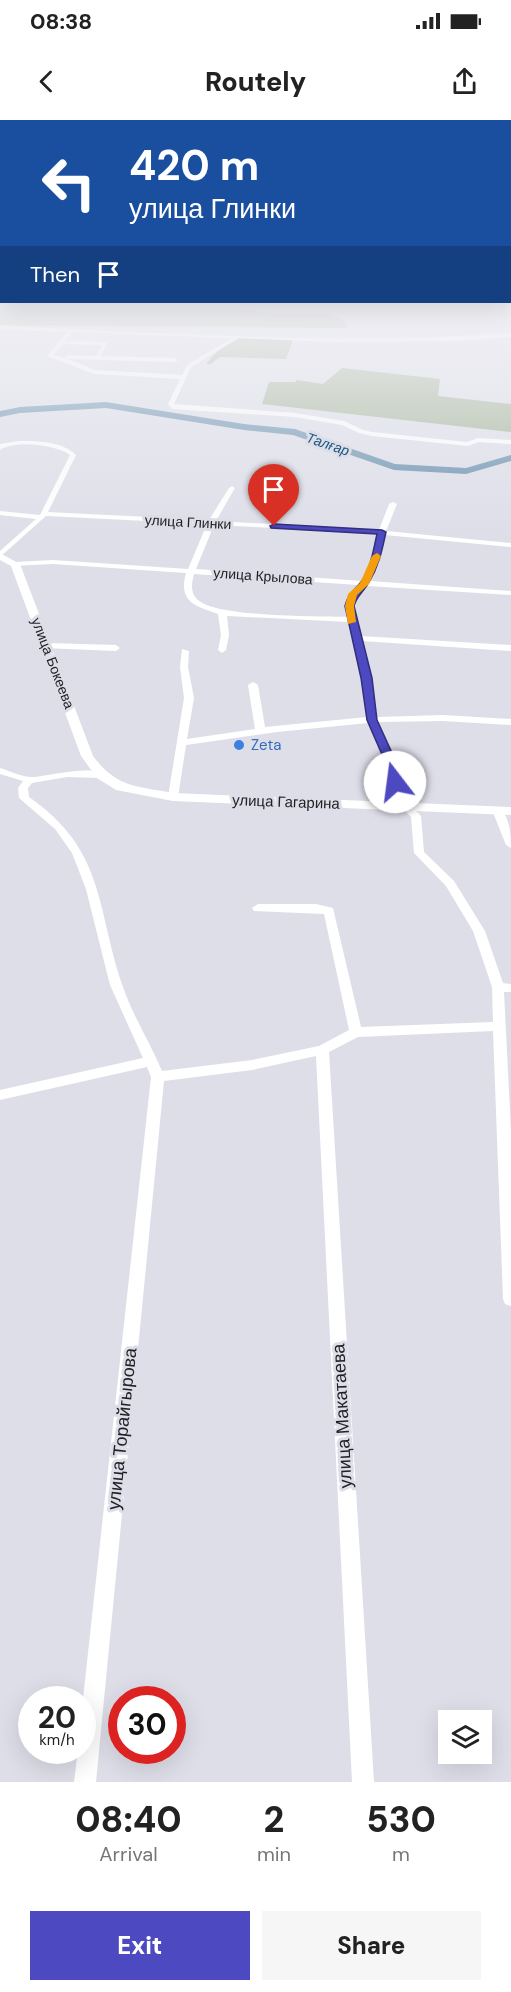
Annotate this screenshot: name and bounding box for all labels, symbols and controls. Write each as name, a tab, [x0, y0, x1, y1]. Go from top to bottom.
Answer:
text: 08:38	[30, 7, 92, 36]
text: Routely	[205, 64, 306, 99]
icon: back	[30, 65, 63, 98]
icon: share	[448, 65, 481, 98]
text: 420 m	[129, 138, 259, 193]
icon: left	[30, 144, 108, 222]
text: улица Глинки	[129, 191, 296, 226]
icon: arrive	[92, 258, 125, 291]
text: Then	[30, 260, 80, 289]
water label: Талғар	[304, 428, 352, 460]
pin	[248, 464, 299, 526]
icon: arrive	[257, 473, 290, 506]
street label: улица Глинки	[144, 511, 232, 533]
street label: улица Крылова	[213, 564, 313, 588]
street label: улица Бокеева	[27, 615, 79, 711]
place label: Zeta	[251, 735, 281, 755]
marker: Zeta	[232, 738, 246, 752]
position arrow	[363, 750, 427, 814]
street label: улица Гагарина	[232, 790, 341, 814]
street label: улица Макатаева	[326, 1342, 358, 1489]
street label: улица Торайгырова	[102, 1346, 143, 1511]
speed limit sign: 30	[108, 1686, 186, 1764]
text: 20	[38, 1698, 76, 1737]
map controls	[438, 1710, 492, 1764]
button: layers	[438, 1710, 492, 1764]
text: km/h	[39, 1730, 75, 1750]
text: 08:40	[75, 1796, 182, 1843]
text: 2	[264, 1796, 284, 1843]
text: 530	[366, 1796, 436, 1843]
text: Arrival	[99, 1841, 158, 1867]
text: min	[257, 1841, 291, 1867]
text: m	[392, 1841, 410, 1867]
button: Exit	[30, 1911, 250, 1980]
button: Share	[262, 1911, 481, 1980]

